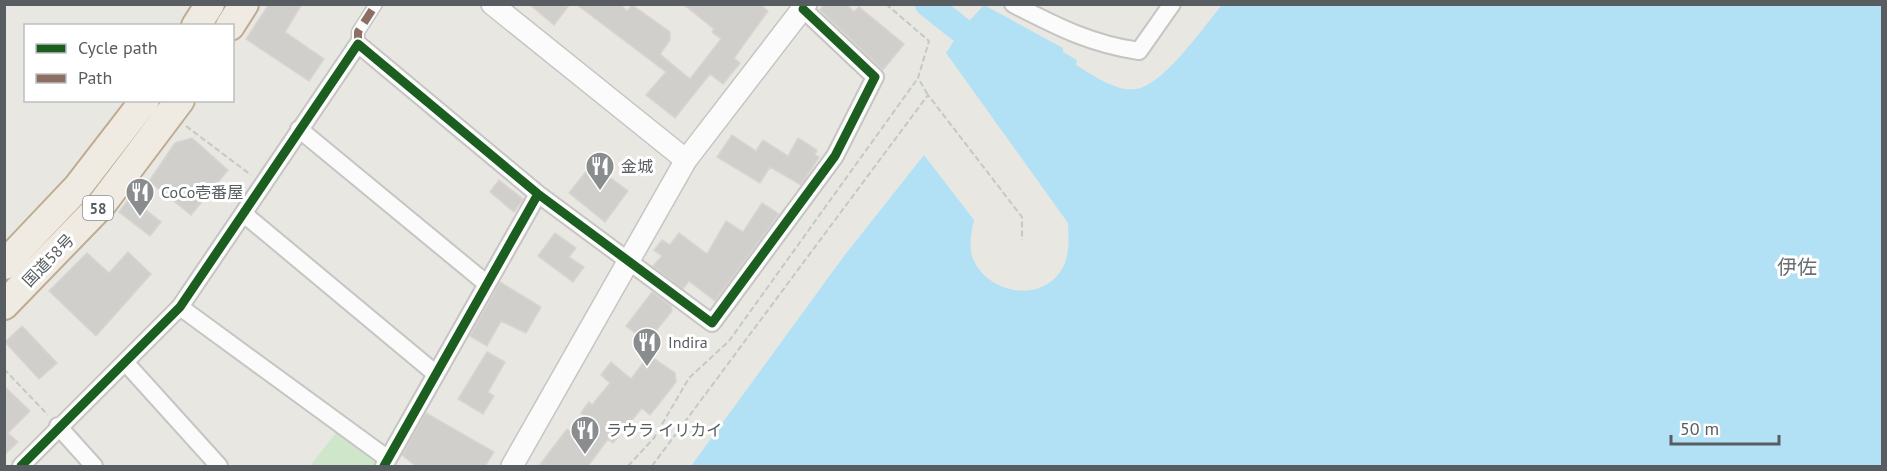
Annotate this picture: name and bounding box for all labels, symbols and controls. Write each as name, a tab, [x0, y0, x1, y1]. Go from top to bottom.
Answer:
legend	[24, 24, 234, 102]
text: Cycle path	[78, 36, 158, 59]
text: Path	[78, 66, 112, 89]
restaurant icon: 金城	[584, 150, 616, 192]
place label: 金城	[621, 156, 653, 176]
restaurant icon: CoCo壱番屋	[124, 176, 156, 218]
place label: CoCo壱番屋	[161, 182, 243, 202]
road number: 58	[83, 196, 113, 220]
street label: 国道58号	[18, 230, 78, 290]
district label: 伊佐	[1777, 254, 1817, 280]
restaurant icon: Indira	[631, 326, 663, 368]
place label: Indira	[668, 332, 708, 352]
scale bar	[1671, 408, 1779, 446]
restaurant icon: ラウラ イリカイ	[569, 414, 601, 456]
text: 50 m	[1680, 417, 1719, 440]
place label: ラウラ イリカイ	[606, 420, 722, 440]

